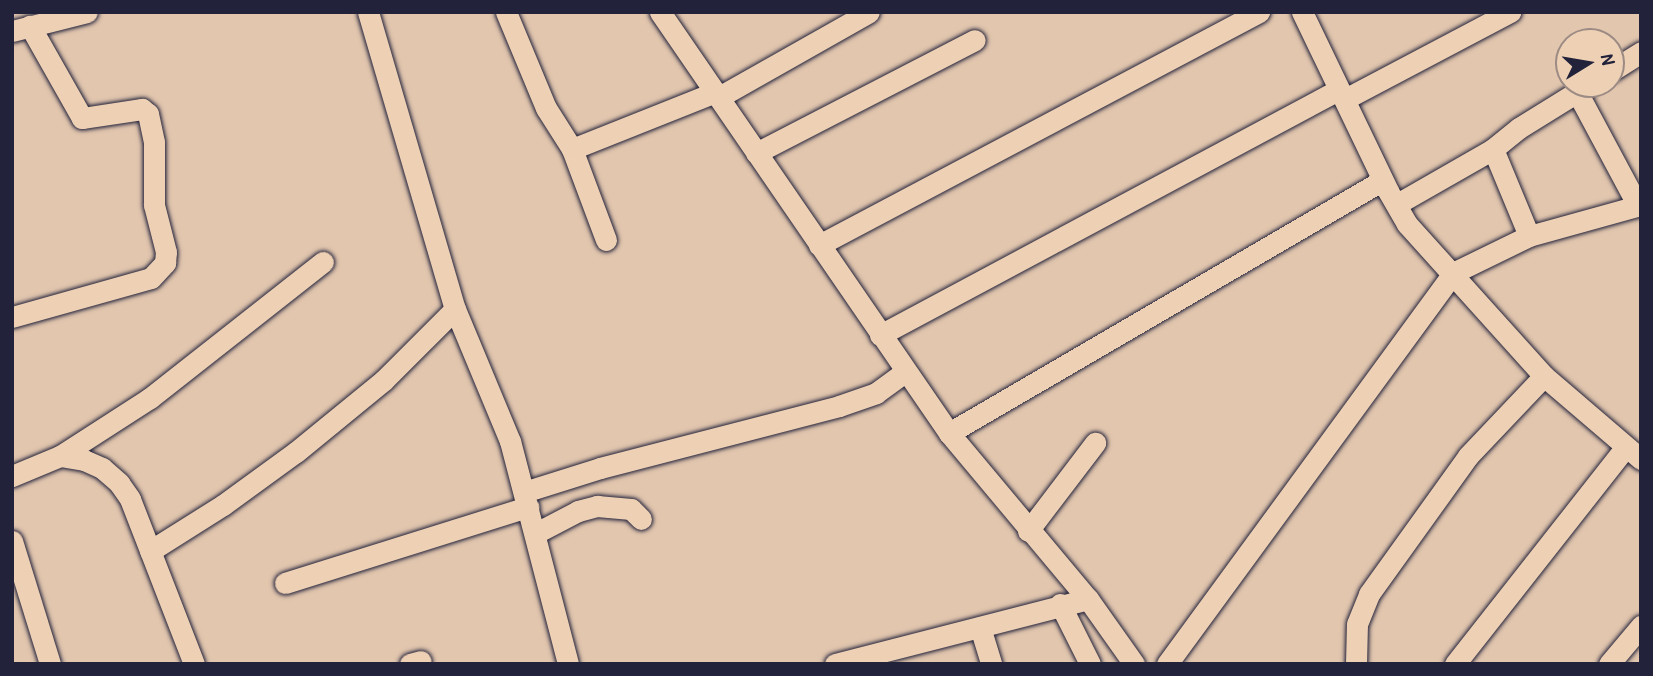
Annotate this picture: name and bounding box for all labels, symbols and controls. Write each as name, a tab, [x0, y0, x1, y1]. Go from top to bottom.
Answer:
north arrow	[1555, 28, 1625, 98]
text: N	[1595, 52, 1622, 67]

